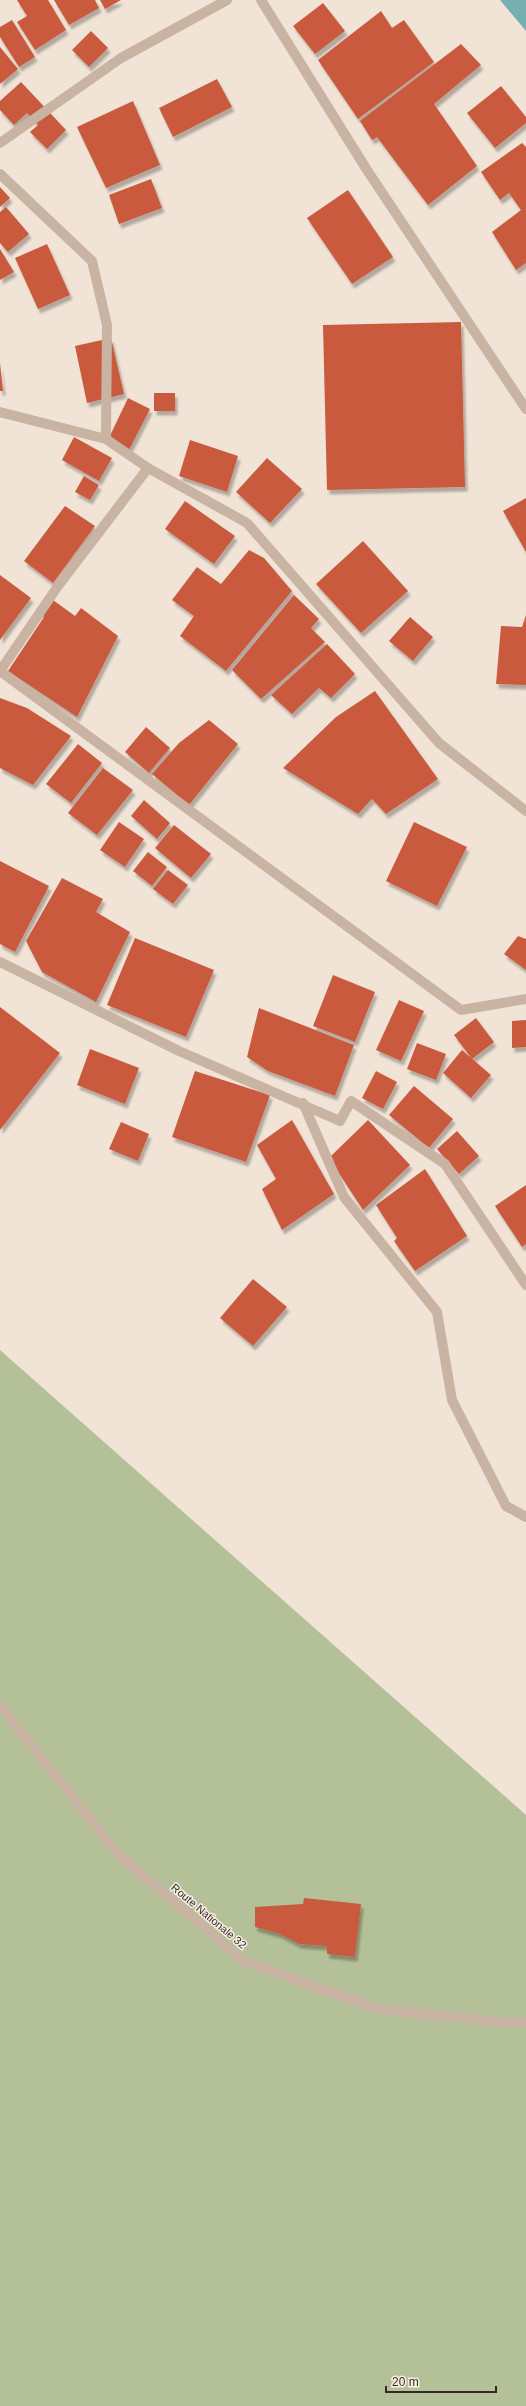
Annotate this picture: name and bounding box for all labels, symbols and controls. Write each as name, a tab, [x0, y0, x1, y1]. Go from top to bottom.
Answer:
street label: Route Nationale 32	[169, 1881, 249, 1951]
scale bar	[386, 2368, 496, 2394]
text: 20 m	[392, 2375, 419, 2389]

